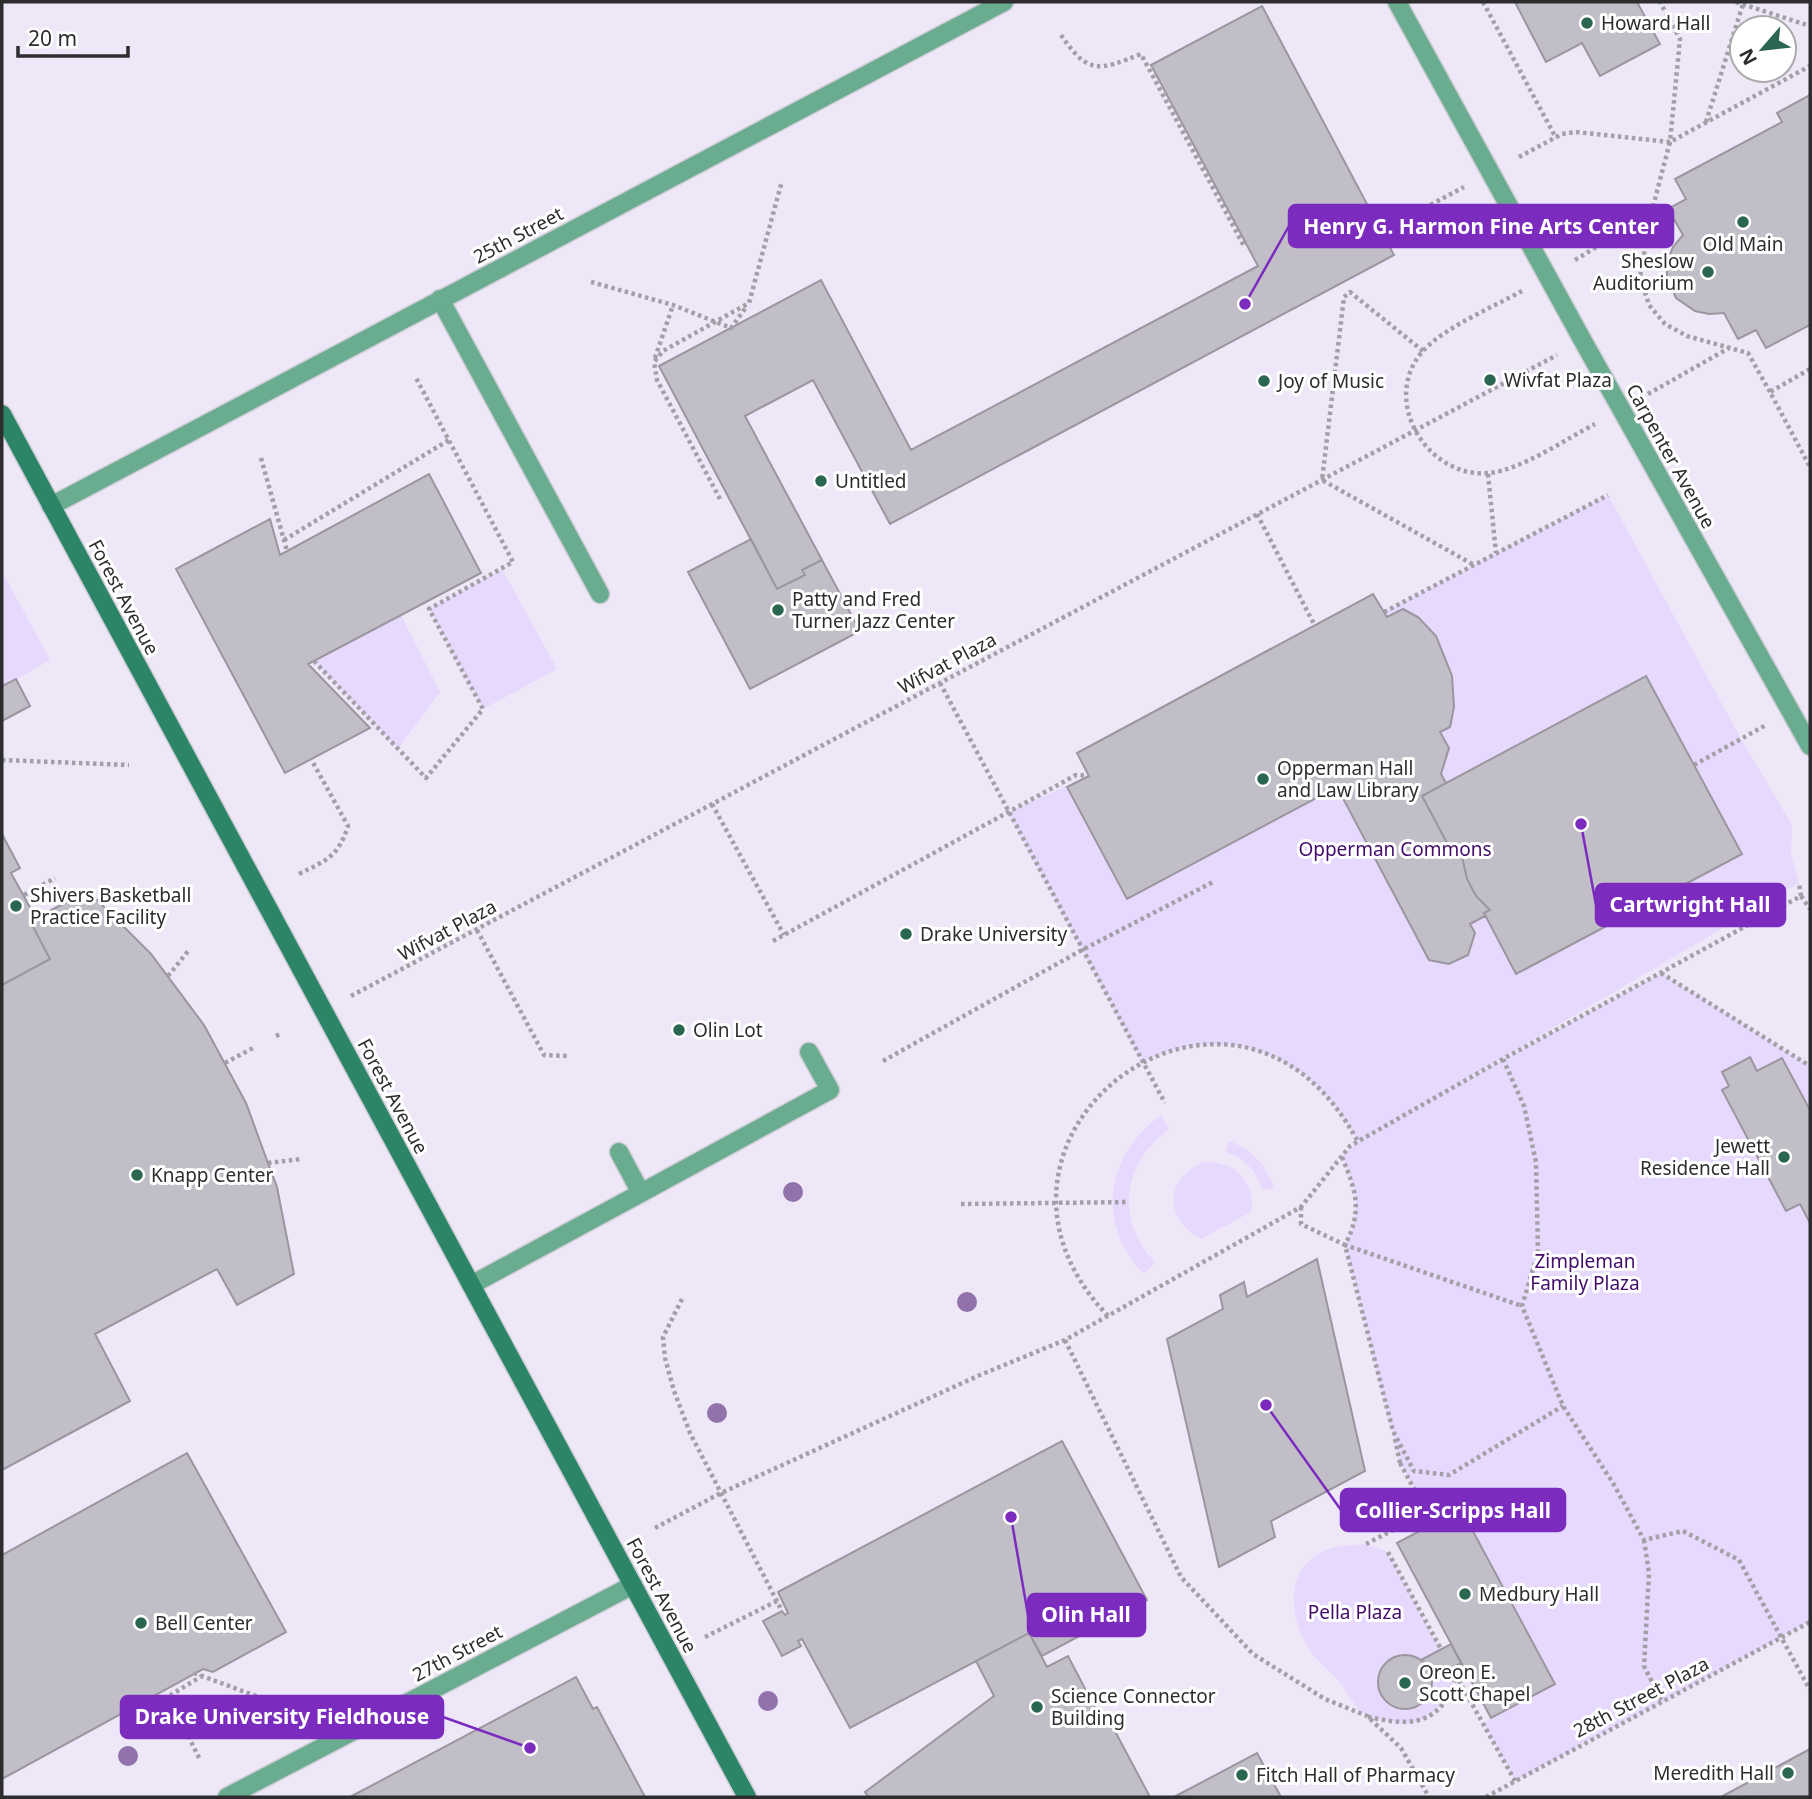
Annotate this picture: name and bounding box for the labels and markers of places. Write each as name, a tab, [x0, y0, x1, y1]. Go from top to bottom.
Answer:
place label: Howard Hall	[1601, 10, 1710, 36]
marker: Howard Hall	[1579, 15, 1595, 31]
callout: Henry G. Harmon Fine Arts Center	[1289, 205, 1673, 247]
marker: Old Main	[1735, 214, 1751, 230]
place label: Old Main	[1703, 231, 1783, 257]
place label: Sheslow Auditorium	[1593, 248, 1694, 296]
marker: Sheslow Auditorium	[1700, 264, 1716, 280]
place label: Wivfat Plaza	[1504, 367, 1612, 393]
place label: Joy of Music	[1276, 368, 1384, 394]
marker: Wivfat Plaza	[1482, 372, 1498, 388]
marker: Joy of Music	[1256, 373, 1272, 389]
place label: Untitled	[835, 468, 907, 494]
marker: Untitled	[813, 473, 829, 489]
place label: Patty and Fred Turner Jazz Center	[792, 586, 955, 634]
marker: Patty and Fred Turner Jazz Center	[770, 602, 786, 618]
place label: Opperman Hall and Law Library	[1277, 755, 1419, 803]
marker: Opperman Hall and Law Library	[1255, 771, 1271, 787]
place label: Shivers Basketball Practice Facility	[30, 882, 191, 930]
callout: Cartwright Hall	[1596, 884, 1785, 926]
marker: Shivers Basketball Practice Facility	[8, 898, 24, 914]
place label: Drake University	[920, 921, 1067, 947]
marker: Drake University	[898, 926, 914, 942]
place label: Olin Lot	[693, 1017, 763, 1043]
marker: Olin Lot	[671, 1022, 687, 1038]
place label: Jewett Residence Hall	[1640, 1133, 1770, 1181]
marker: Jewett Residence Hall	[1776, 1149, 1792, 1165]
place label: Knapp Center	[151, 1162, 274, 1188]
marker: Knapp Center	[129, 1167, 145, 1183]
callout: Collier-Scripps Hall	[1341, 1489, 1565, 1531]
place label: Medbury Hall	[1479, 1581, 1599, 1607]
marker: Medbury Hall	[1457, 1586, 1473, 1602]
callout: Olin Hall	[1028, 1594, 1145, 1636]
place label: Bell Center	[155, 1610, 253, 1636]
marker: Bell Center	[133, 1615, 149, 1631]
place label: Oreon E. Scott Chapel	[1419, 1659, 1530, 1707]
marker: Oreon E. Scott Chapel	[1397, 1675, 1413, 1691]
place label: Science Connector Building	[1051, 1683, 1216, 1731]
callout: Drake University Fieldhouse	[121, 1696, 443, 1738]
marker: Science Connector Building	[1029, 1699, 1045, 1715]
place label: Meredith Hall	[1653, 1760, 1774, 1786]
place label: Fitch Hall of Pharmacy	[1256, 1762, 1455, 1788]
marker: Meredith Hall	[1780, 1765, 1796, 1781]
marker: Fitch Hall of Pharmacy	[1234, 1767, 1250, 1783]

